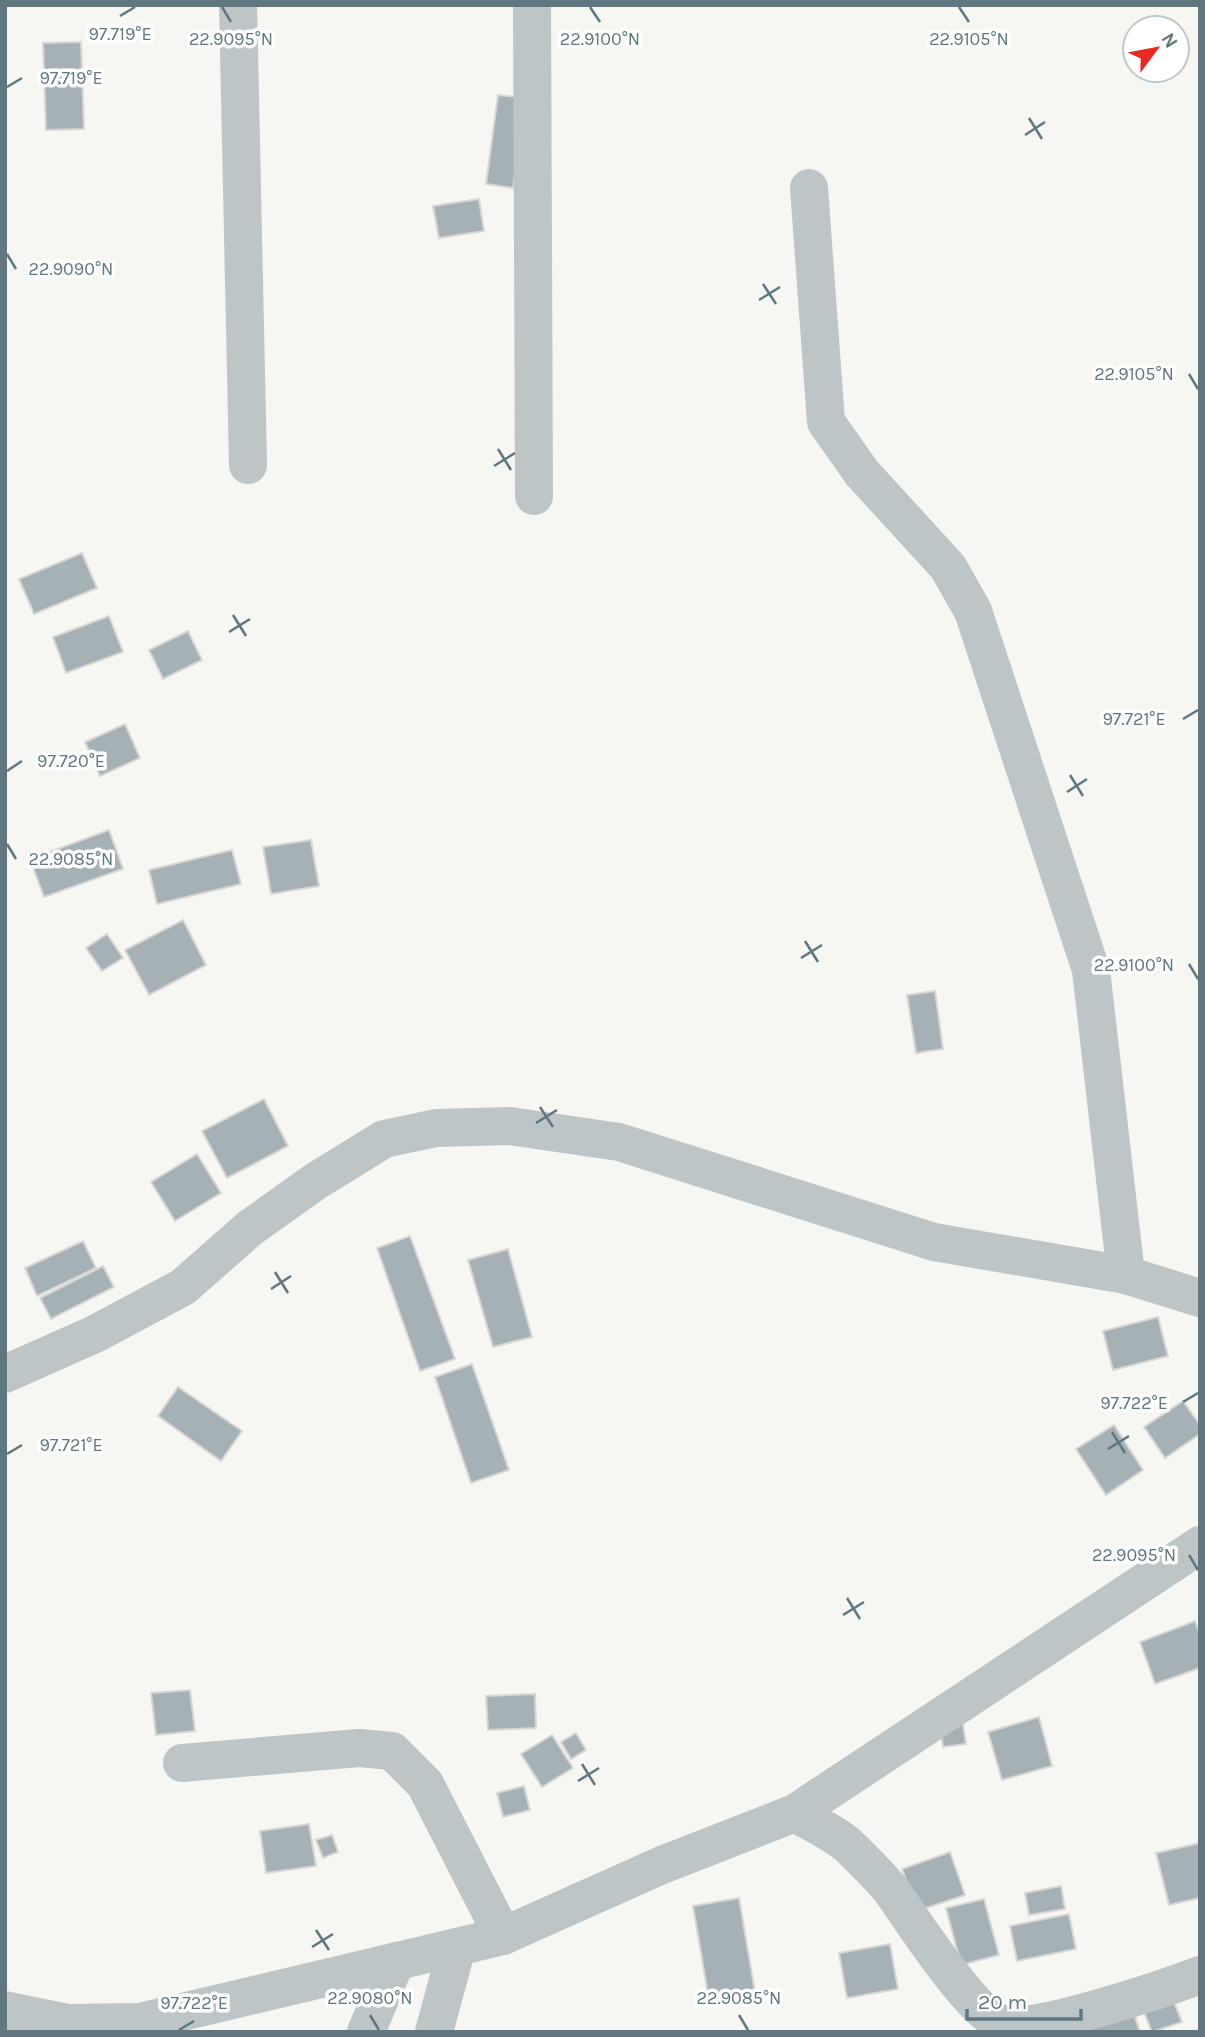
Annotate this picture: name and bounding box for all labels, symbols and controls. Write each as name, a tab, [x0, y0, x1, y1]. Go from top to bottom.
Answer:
north arrow	[1121, 14, 1191, 84]
text: 97.719°E	[88, 23, 152, 45]
text: 22.9095°N	[189, 28, 273, 50]
text: 22.9100°N	[560, 28, 640, 50]
text: 22.9105°N	[929, 28, 1009, 50]
text: N	[1157, 29, 1183, 52]
text: 97.719°E	[39, 67, 103, 89]
text: 22.9090°N	[29, 258, 113, 280]
text: 22.9105°N	[1094, 363, 1174, 385]
text: 97.721°E	[1102, 708, 1166, 730]
text: 97.720°E	[37, 750, 105, 772]
text: 22.9085°N	[29, 848, 113, 870]
text: 22.9100°N	[1094, 954, 1174, 976]
text: 97.722°E	[1100, 1392, 1168, 1414]
text: 97.721°E	[39, 1434, 103, 1456]
text: 22.9095°N	[1092, 1544, 1176, 1566]
scale bar	[967, 1978, 1081, 2022]
text: 22.9080°N	[327, 1987, 413, 2009]
text: 22.9085°N	[697, 1987, 781, 2009]
text: 20 m	[978, 1990, 1027, 2014]
text: 97.722°E	[160, 1992, 228, 2014]

